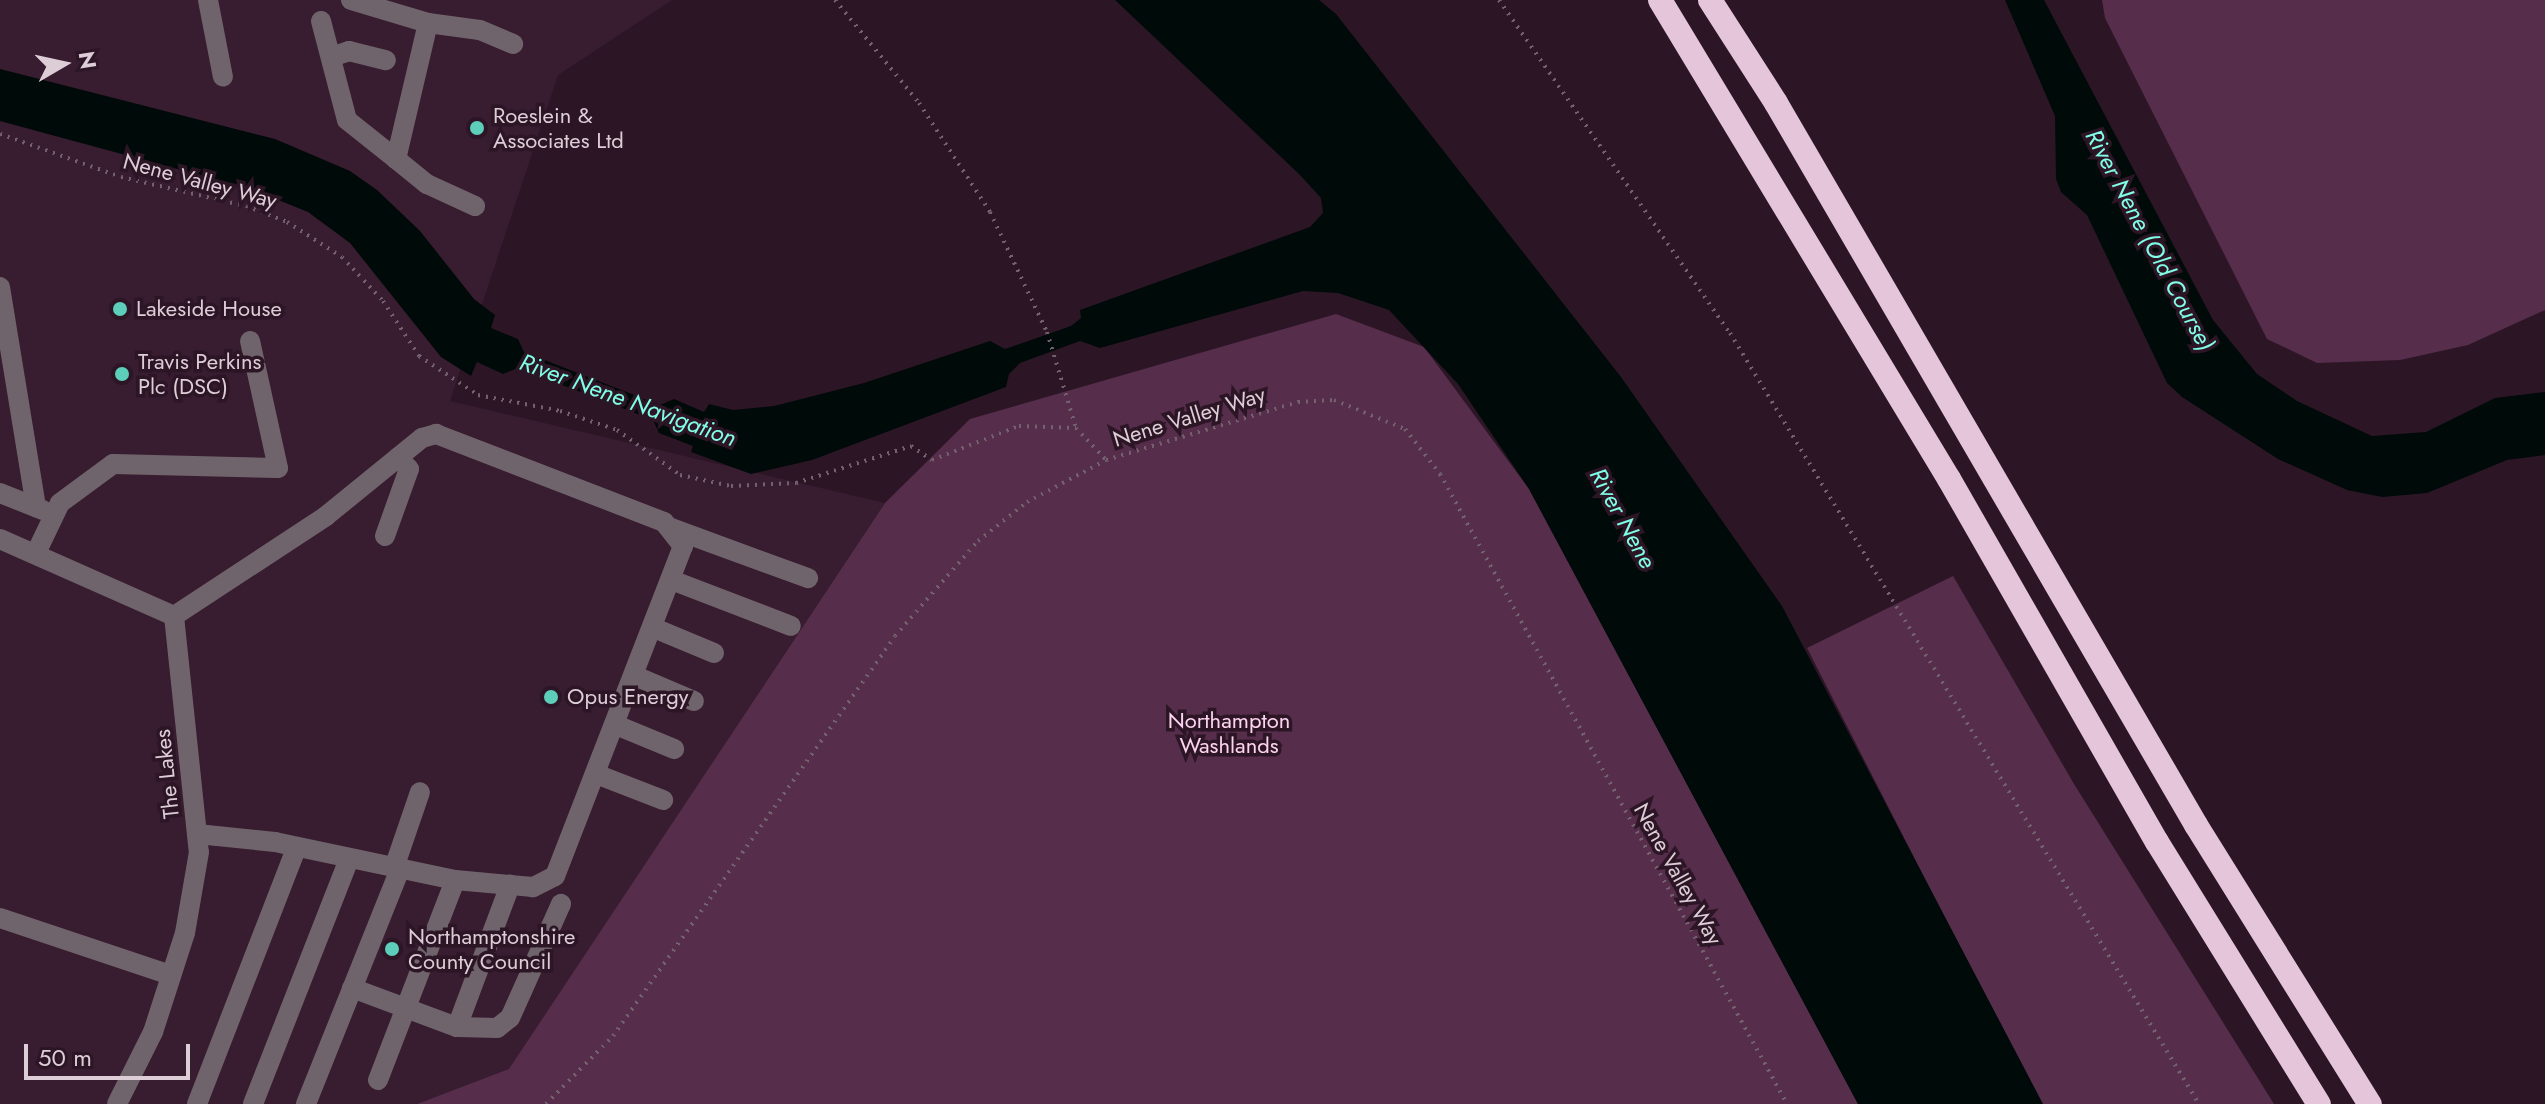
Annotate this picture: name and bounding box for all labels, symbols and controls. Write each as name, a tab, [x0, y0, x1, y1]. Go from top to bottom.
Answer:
north arrow	[24, 24, 104, 104]
text: N	[71, 49, 105, 71]
place label: Roeslein & Associates Ltd	[493, 102, 624, 154]
marker: Roeslein & Associates Ltd	[468, 119, 486, 137]
water label: River Nene (Old Course)	[2079, 124, 2221, 356]
street label: Nene Valley Way	[120, 148, 280, 214]
place label: Lakeside House	[136, 296, 282, 322]
marker: Lakeside House	[111, 300, 129, 318]
water label: River Nene Navigation	[516, 347, 740, 453]
place label: Travis Perkins Plc (DSC)	[138, 348, 261, 400]
marker: Travis Perkins Plc (DSC)	[113, 365, 131, 383]
street label: Nene Valley Way	[1110, 381, 1268, 453]
water label: River Nene	[1584, 463, 1662, 573]
place label: Opus Energy	[567, 684, 688, 710]
marker: Opus Energy	[542, 688, 560, 706]
park label: Northampton Washlands	[1168, 707, 1290, 758]
street label: The Lakes	[149, 728, 185, 820]
street label: Nene Valley Way	[1628, 799, 1728, 949]
place label: Northamptonshire County Council	[408, 923, 575, 974]
marker: Northamptonshire County Council	[383, 940, 401, 958]
scale bar	[28, 1028, 194, 1078]
text: 50 m	[38, 1040, 92, 1075]

